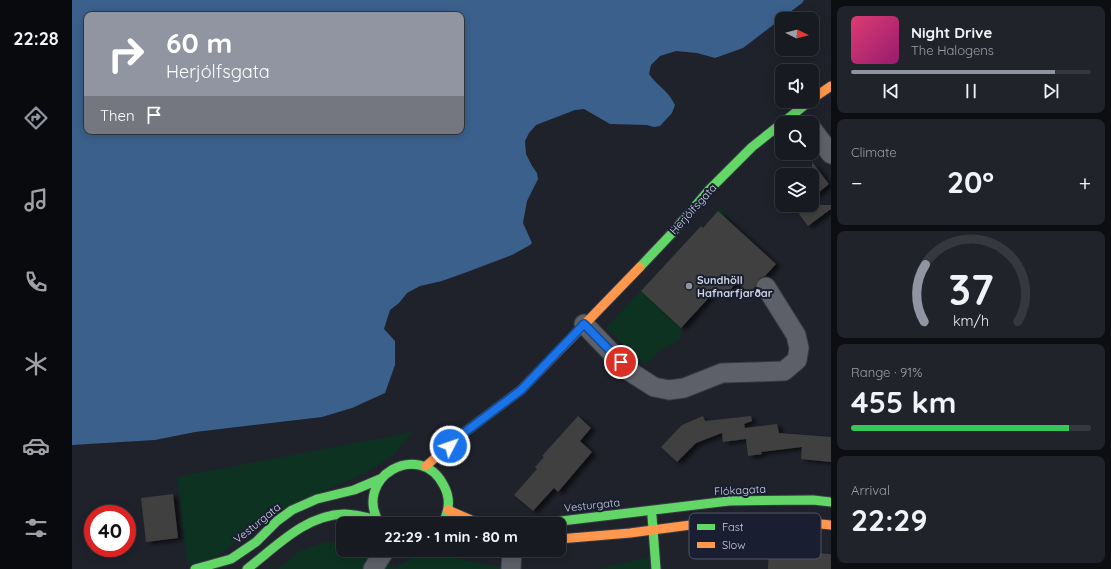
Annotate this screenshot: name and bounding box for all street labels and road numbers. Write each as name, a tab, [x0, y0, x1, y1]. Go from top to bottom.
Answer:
street label: Herjólfsgata	[667, 181, 719, 237]
street label: Flókagata	[714, 482, 766, 498]
street label: Vesturgata	[563, 495, 621, 515]
street label: Vesturgata	[231, 500, 283, 546]

